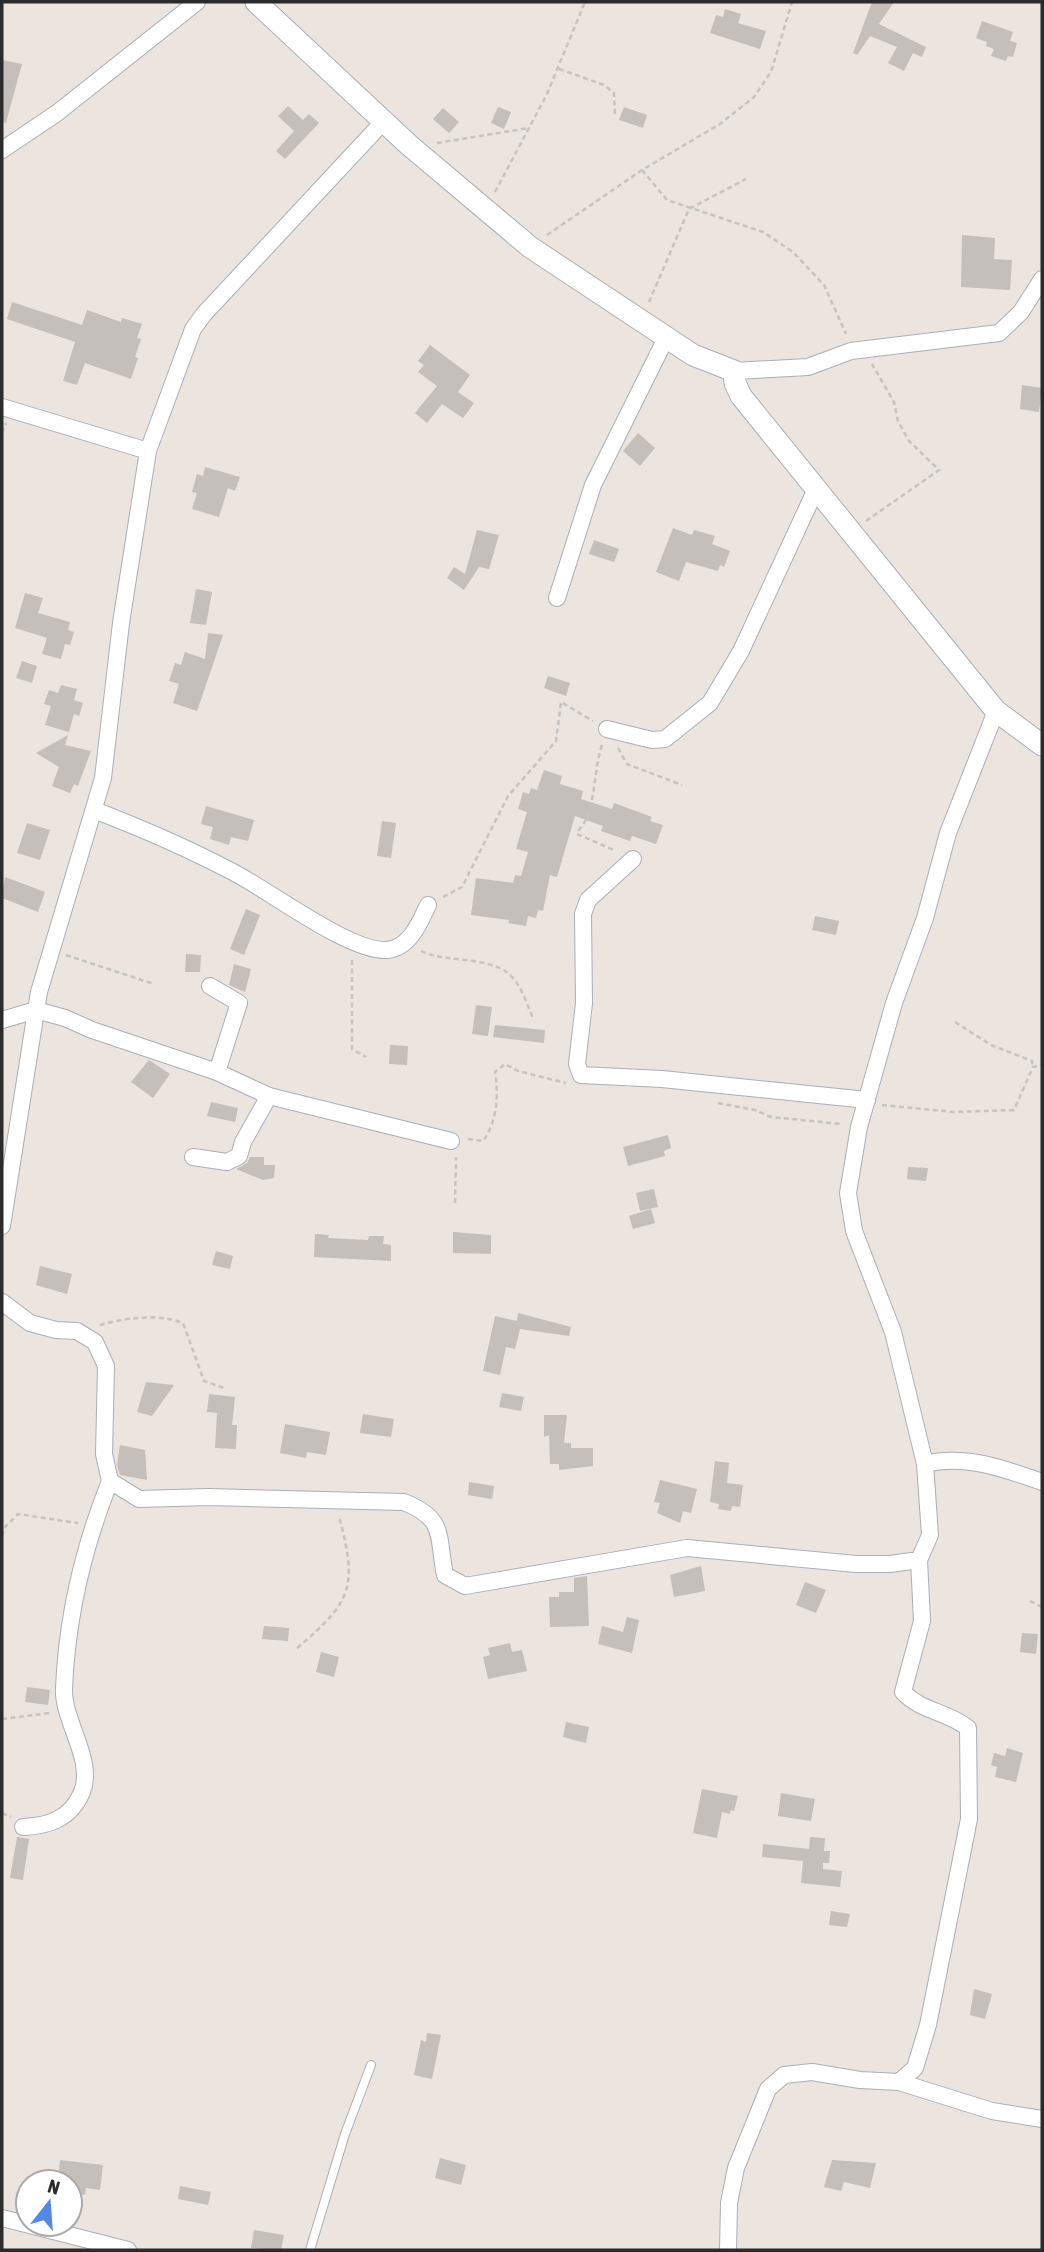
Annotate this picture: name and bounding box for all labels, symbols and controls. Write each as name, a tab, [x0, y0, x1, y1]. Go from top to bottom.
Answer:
north arrow	[14, 2168, 84, 2238]
text: N	[45, 2175, 63, 2199]

